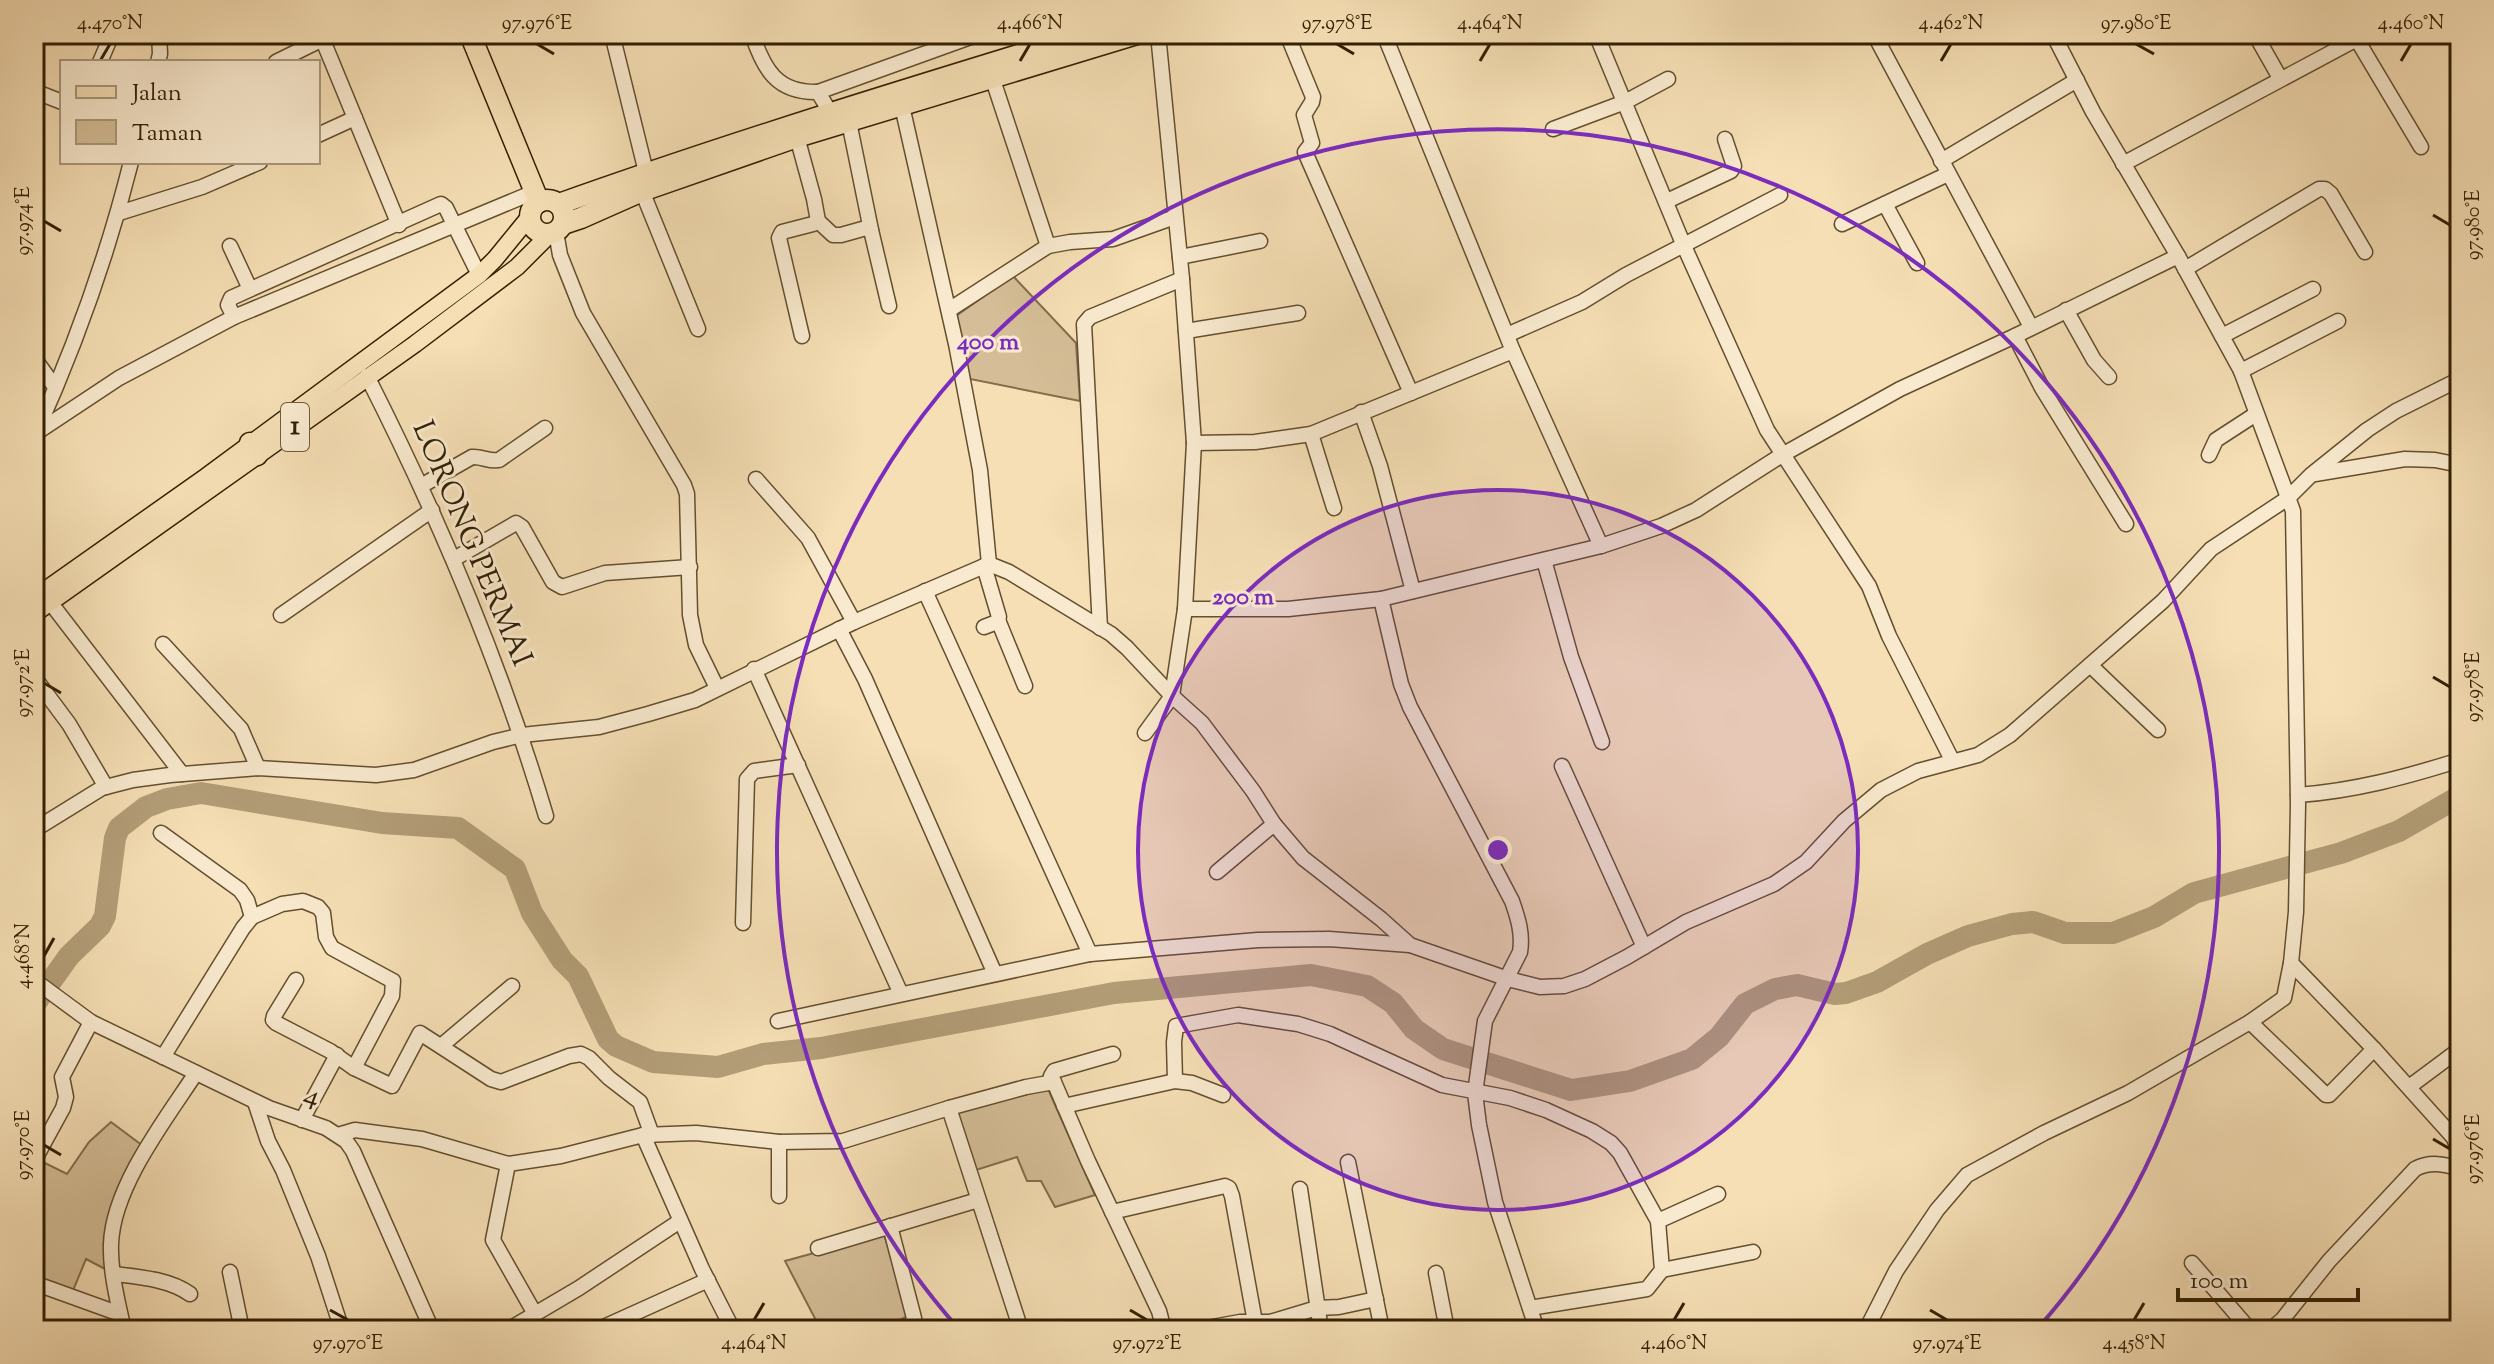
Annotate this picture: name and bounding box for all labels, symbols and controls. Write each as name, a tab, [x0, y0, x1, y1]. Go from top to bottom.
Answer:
text: 4.470°N	[77, 10, 143, 39]
text: 97.976°E	[502, 10, 572, 39]
text: 4.466°N	[997, 10, 1063, 39]
text: 97.978°E	[1302, 10, 1372, 39]
text: 4.464°N	[1457, 10, 1523, 39]
text: 4.462°N	[1919, 10, 1983, 39]
text: 97.980°E	[2101, 10, 2171, 39]
text: 4.460°N	[2378, 10, 2444, 39]
legend	[60, 60, 320, 164]
text: Jalan	[130, 77, 182, 111]
text: Taman	[132, 117, 203, 151]
text: 97.974°E	[10, 187, 39, 256]
text: 97.980°E	[2460, 190, 2489, 260]
text: 400 m	[956, 326, 1019, 360]
road number: 1	[281, 403, 309, 451]
street label: LORONG PERMAI	[400, 415, 542, 673]
text: 200 m	[1212, 581, 1274, 615]
text: 97.972°E	[10, 648, 39, 718]
text: 97.978°E	[2460, 652, 2489, 722]
centre of rings	[1484, 836, 1512, 864]
text: 4.468°N	[10, 923, 39, 989]
street label: 4	[298, 1073, 326, 1119]
text: 97.970°E	[10, 1110, 39, 1180]
text: 97.976°E	[2460, 1114, 2489, 1184]
scale bar	[2178, 1252, 2358, 1302]
text: 100 m	[2190, 1265, 2248, 1299]
text: 97.970°E	[313, 1330, 383, 1359]
text: 4.464°N	[721, 1330, 787, 1359]
text: 97.972°E	[1112, 1330, 1182, 1359]
text: 4.460°N	[1641, 1330, 1707, 1359]
text: 97.974°E	[1913, 1330, 1982, 1359]
text: 4.458°N	[2102, 1330, 2166, 1359]

